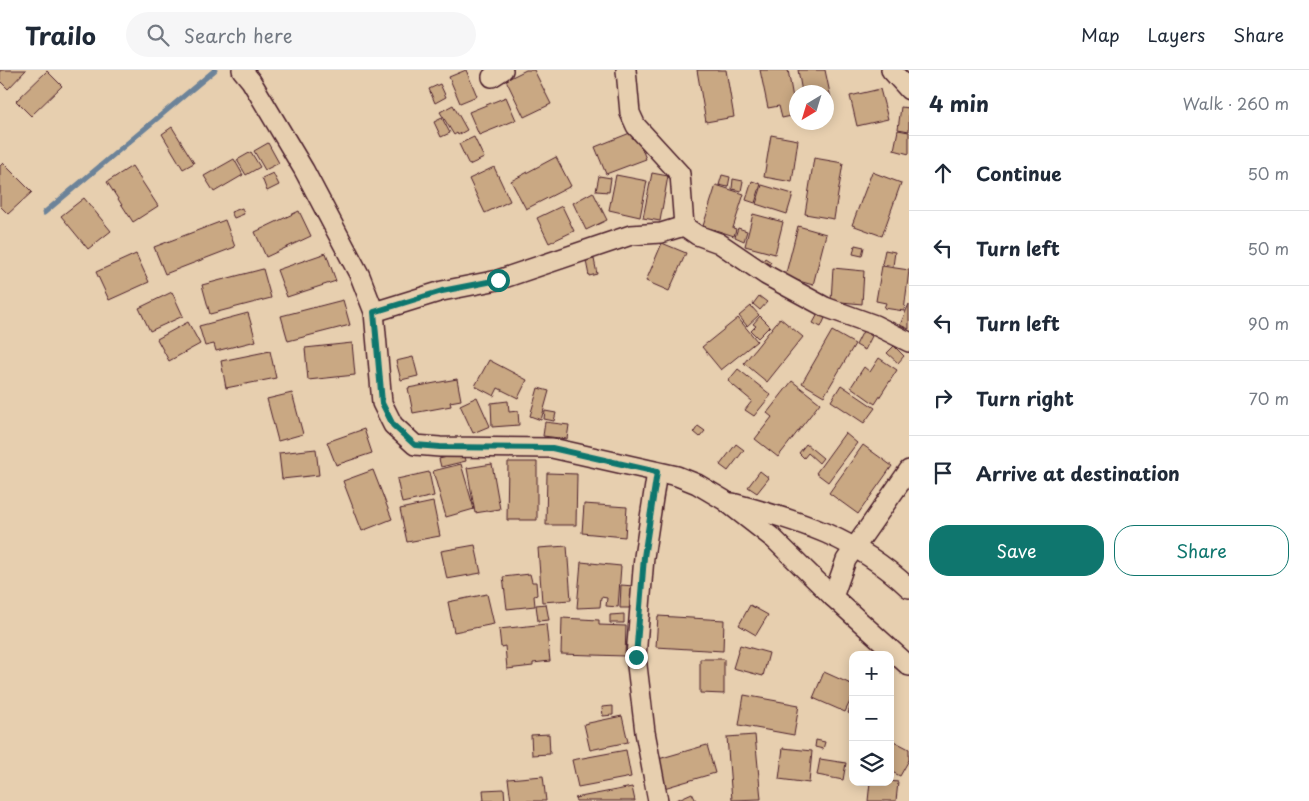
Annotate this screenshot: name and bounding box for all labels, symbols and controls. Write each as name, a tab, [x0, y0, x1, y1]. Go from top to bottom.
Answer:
search box	[126, 12, 476, 57]
text: Trailo	[25, 17, 96, 53]
icon: search	[144, 21, 172, 49]
text: Search here	[184, 21, 292, 49]
text: Map	[1081, 21, 1120, 48]
text: Layers	[1148, 21, 1205, 48]
text: Share	[1233, 21, 1284, 48]
north arrow	[789, 85, 834, 130]
text: 4 min	[929, 87, 989, 119]
text: Walk · 260 m	[1183, 91, 1289, 115]
icon: ahead	[929, 159, 957, 187]
text: Continue	[976, 159, 1062, 187]
text: 50 m	[1248, 161, 1289, 185]
icon: left	[929, 234, 957, 262]
text: Turn left	[976, 234, 1060, 262]
text: 50 m	[1248, 236, 1289, 260]
route start	[487, 269, 510, 292]
icon: left	[929, 309, 957, 337]
text: Turn left	[976, 309, 1060, 337]
text: 90 m	[1248, 311, 1289, 335]
icon: right	[929, 384, 957, 412]
text: Turn right	[976, 384, 1074, 412]
text: 70 m	[1249, 386, 1289, 410]
icon: arrive	[929, 459, 957, 487]
text: Arrive at destination	[976, 459, 1180, 487]
button: Save	[929, 525, 1104, 576]
button: Share	[1114, 525, 1289, 576]
route end	[625, 646, 648, 669]
map controls	[849, 651, 894, 786]
button: +	[849, 651, 894, 696]
button: −	[849, 696, 894, 741]
button: layers	[849, 741, 894, 786]

